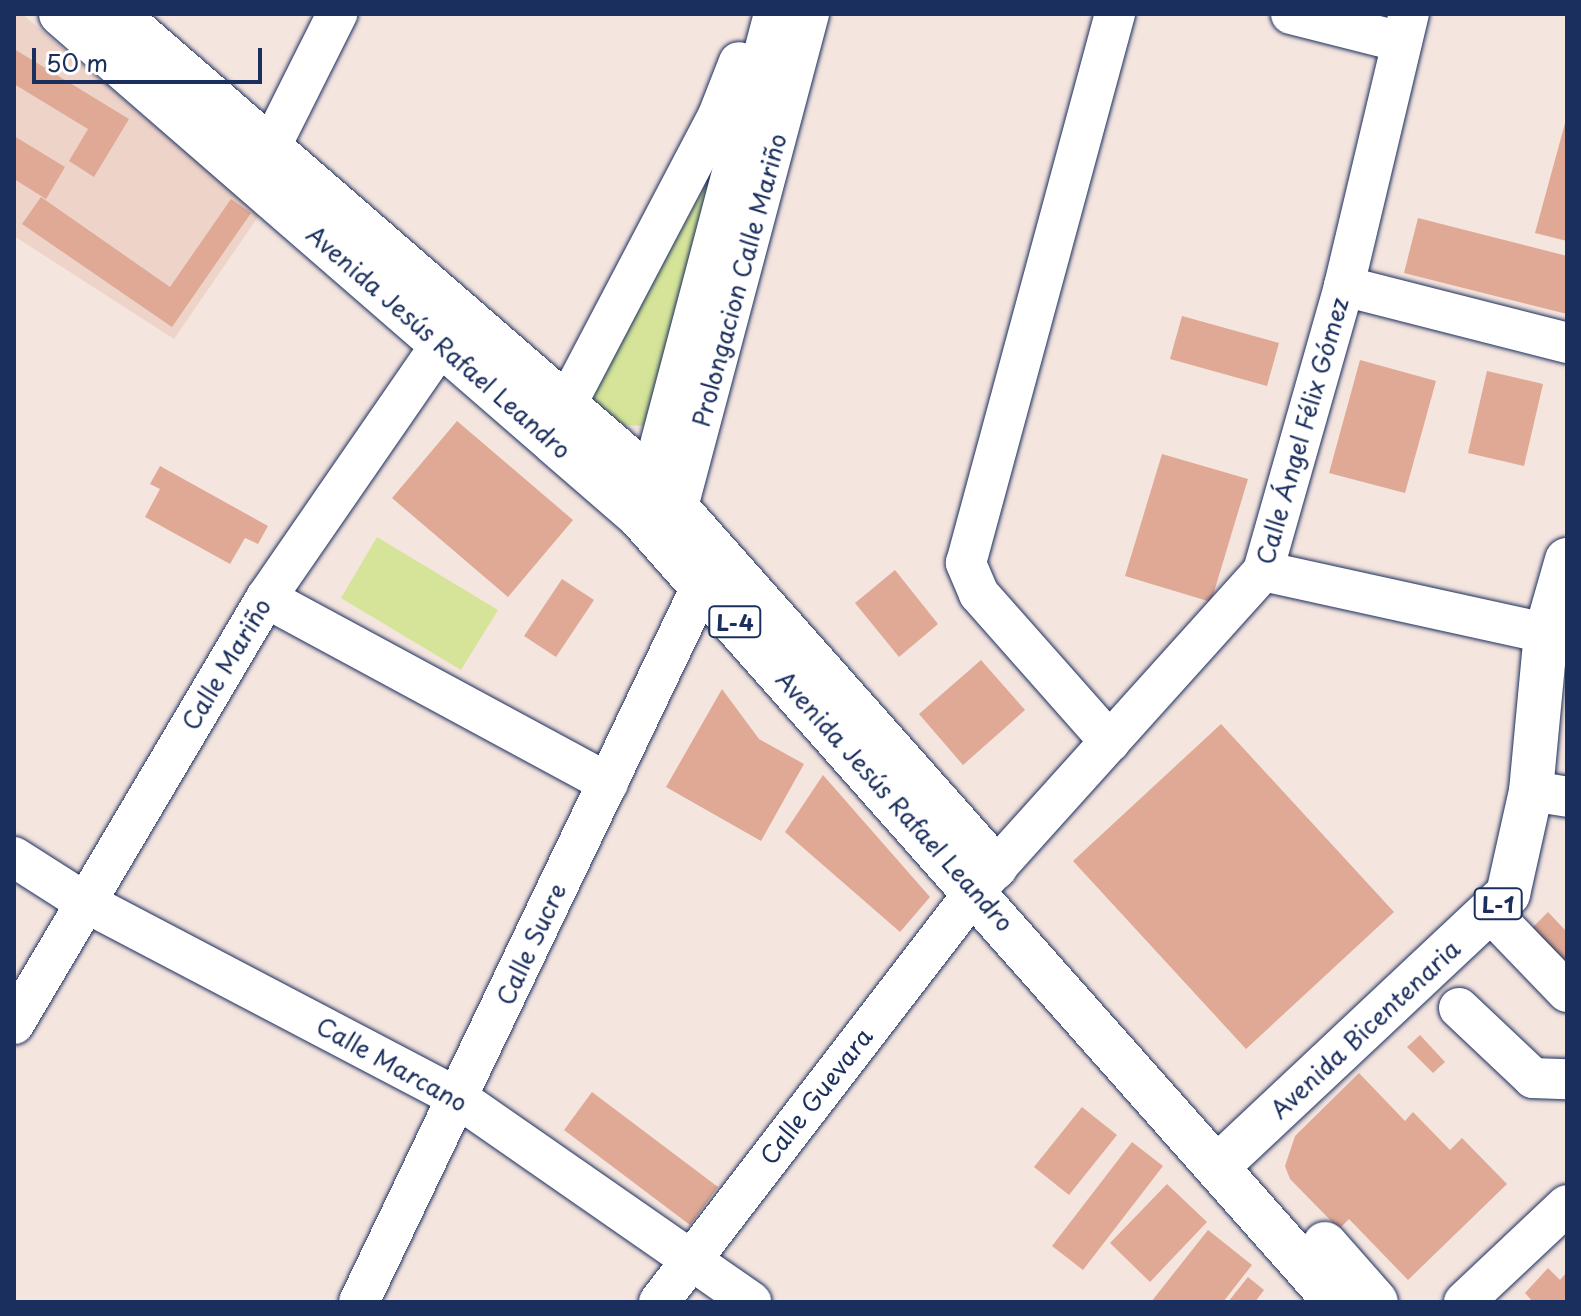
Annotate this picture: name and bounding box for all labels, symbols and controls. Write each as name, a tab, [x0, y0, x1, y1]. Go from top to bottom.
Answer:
scale bar	[36, 32, 266, 82]
text: 50 m	[46, 44, 108, 80]
street label: Prolongacion Calle Mariño	[686, 130, 792, 430]
street label: Avenida Jesús Rafael Leandro	[300, 219, 578, 465]
street label: Calle Ángel Félix Gómez	[1250, 293, 1354, 569]
street label: Calle Mariño	[176, 593, 276, 735]
road number: L-4	[707, 604, 763, 640]
street label: Avenida Jesús Rafael Leandro	[770, 664, 1020, 938]
street label: Calle Sucre	[490, 878, 572, 1010]
road number: L-1	[1472, 886, 1524, 922]
street label: Avenida Bicentenaria	[1265, 934, 1465, 1124]
street label: Calle Marcano	[311, 1010, 473, 1118]
street label: Calle Guevara	[754, 1023, 878, 1169]

